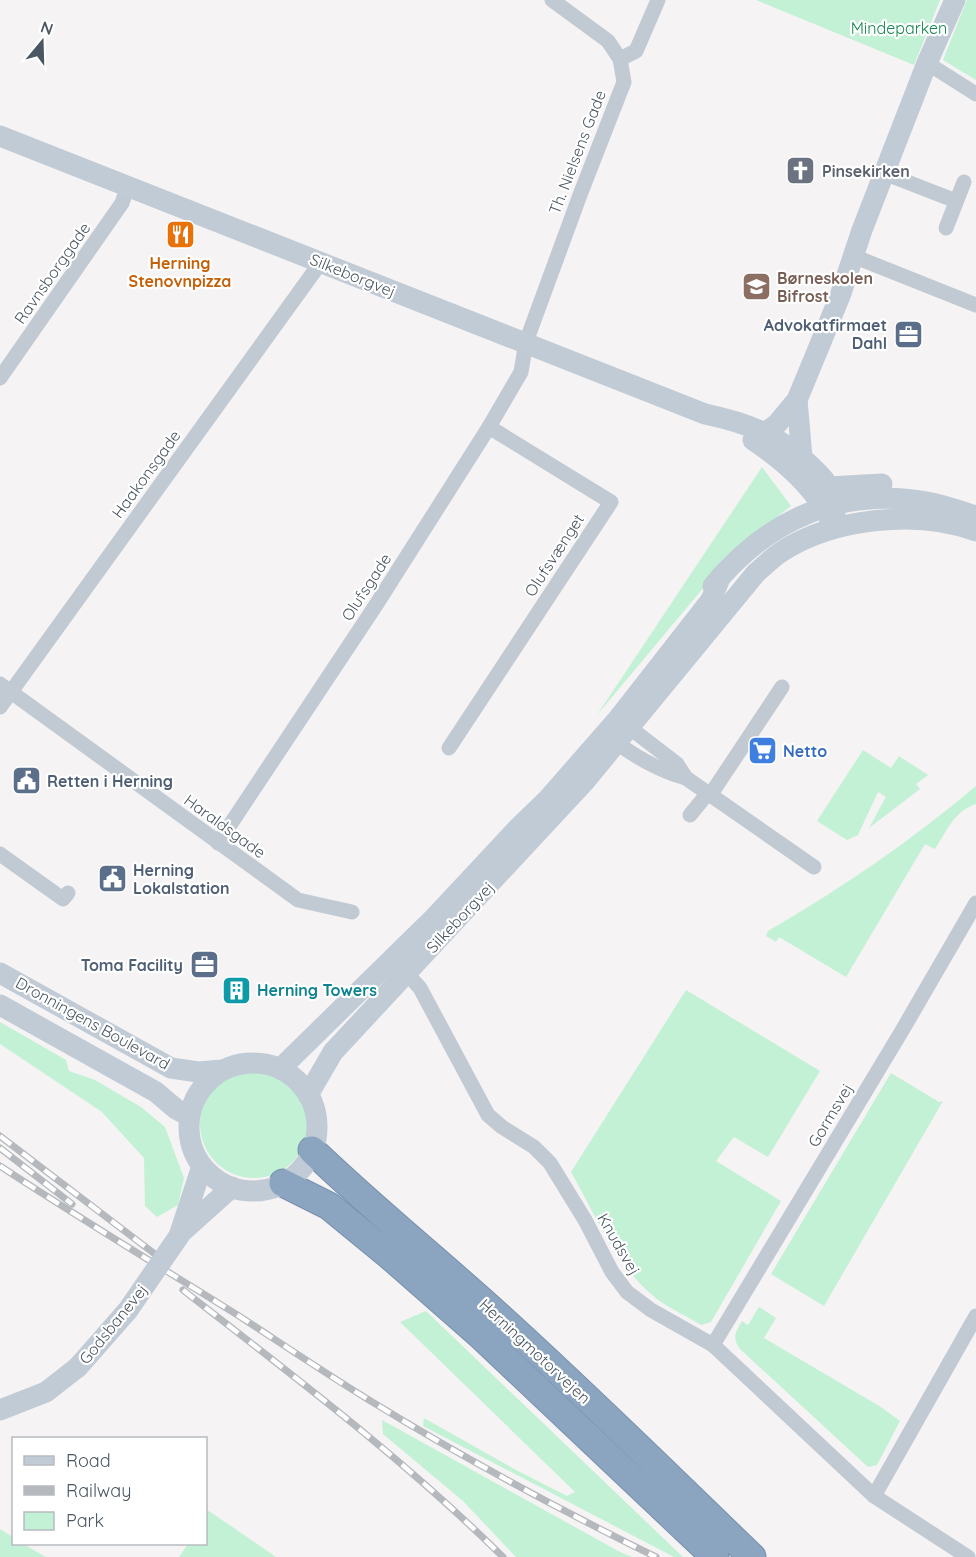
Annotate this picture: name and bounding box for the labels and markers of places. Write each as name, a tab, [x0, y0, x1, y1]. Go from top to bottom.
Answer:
church icon: Pinsekirken	[785, 155, 817, 187]
place label: Pinsekirken	[822, 161, 910, 181]
restaurant icon: Herning Stenovnpizza	[164, 219, 196, 251]
place label: Herning Stenovnpizza	[129, 253, 231, 291]
place label: Børneskolen Bifrost	[777, 268, 873, 306]
school or university icon: Børneskolen Bifrost	[740, 271, 772, 303]
place label: Advokatfirmaet Dahl	[764, 315, 887, 353]
office icon: Advokatfirmaet Dahl	[892, 318, 924, 350]
supermarket icon: Netto	[746, 735, 778, 767]
place label: Netto	[783, 741, 827, 761]
public building icon: Retten i Herning	[10, 765, 42, 797]
place label: Retten i Herning	[47, 771, 173, 791]
place label: Herning Lokalstation	[133, 860, 230, 898]
public building icon: Herning Lokalstation	[96, 863, 128, 895]
office icon: Toma Facility	[188, 949, 220, 981]
place label: Toma Facility	[81, 955, 183, 975]
building icon: Herning Towers	[220, 974, 252, 1006]
place label: Herning Towers	[257, 980, 377, 1000]

